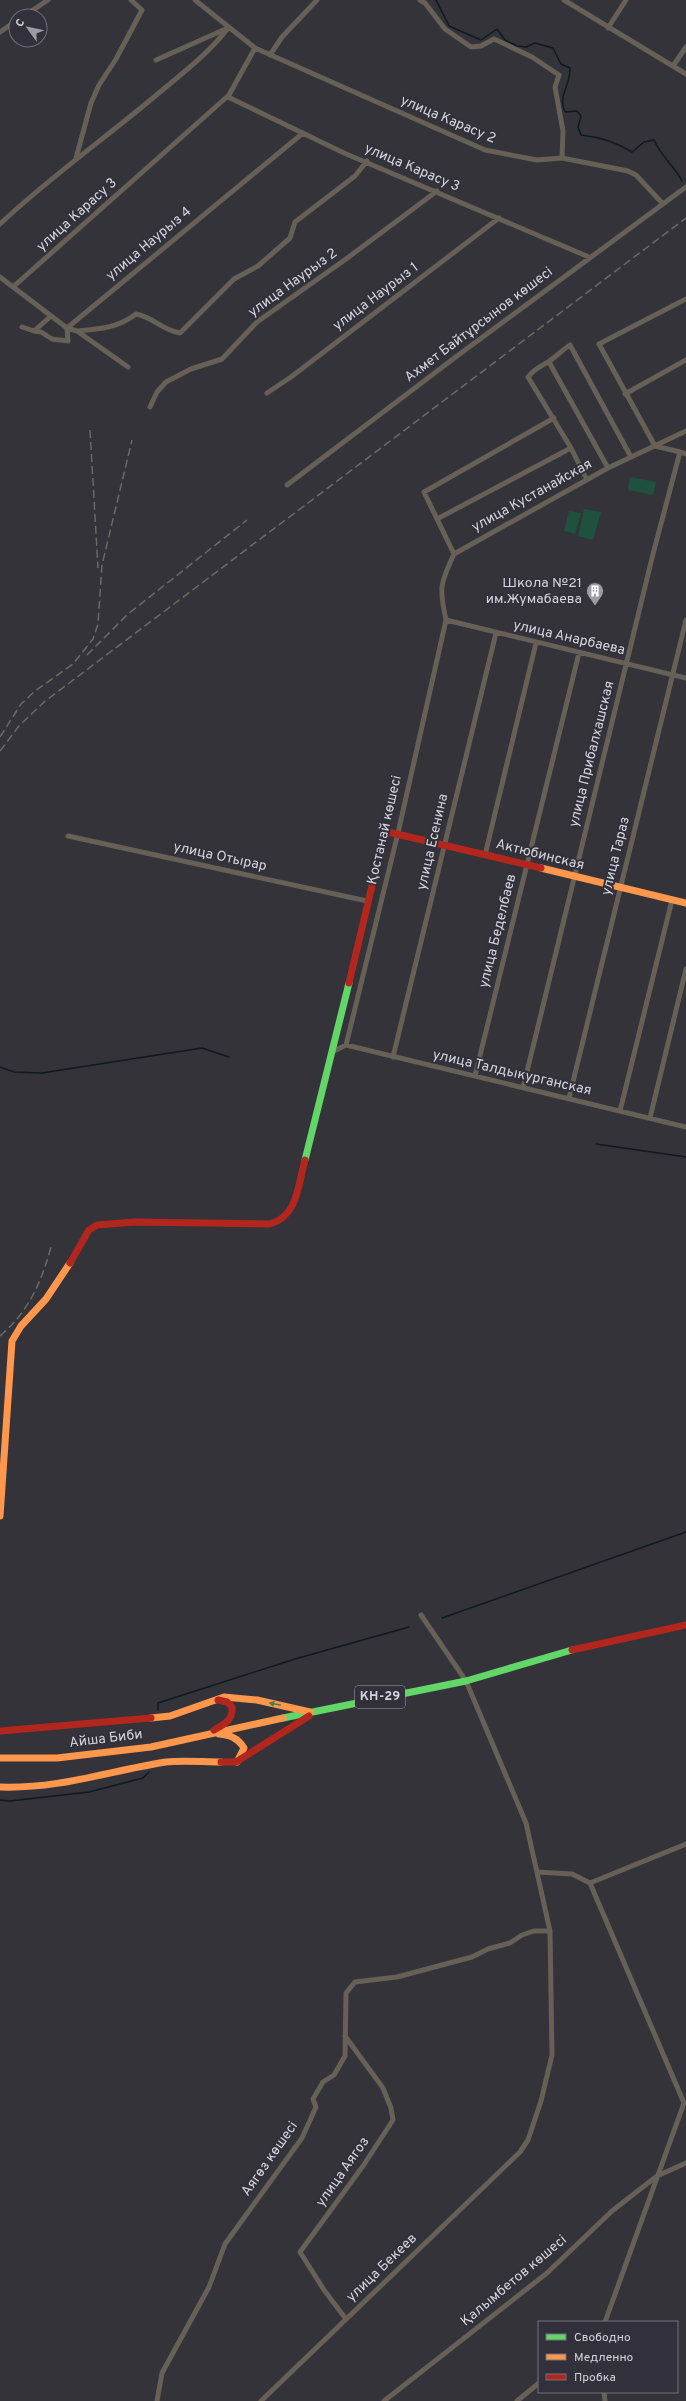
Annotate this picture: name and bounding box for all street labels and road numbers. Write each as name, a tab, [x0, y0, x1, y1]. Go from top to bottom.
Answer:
street label: улица Карасу 2	[398, 92, 498, 148]
street label: улица Карасу 3	[362, 140, 462, 196]
street label: улица Карасу 3	[33, 175, 121, 255]
street label: улица Наурыз 4	[103, 203, 195, 285]
street label: улица Наурыз 2	[245, 245, 341, 321]
street label: улица Наурыз 1	[330, 259, 422, 335]
street label: Ахмет Байтұрсынов көшесі	[402, 264, 556, 386]
street label: улица Кустанайская	[469, 456, 595, 536]
street label: улица Анарбаева	[511, 617, 627, 659]
street label: улица Прибалхашская	[566, 679, 618, 829]
street label: Қостанай көшесі	[364, 774, 406, 886]
street label: улица Есенина	[414, 792, 452, 892]
street label: улица Тараз	[598, 815, 634, 897]
street label: Актюбинская	[494, 836, 586, 874]
street label: улица Отырар	[172, 839, 268, 875]
street label: улица Беделбаев	[476, 872, 520, 990]
street label: улица Талдыкурганская	[431, 1046, 593, 1100]
road number: КН-29	[355, 1686, 405, 1708]
street label: Айша Биби	[68, 1726, 144, 1752]
street label: Аягөз көшесі	[238, 2118, 302, 2200]
street label: улица Аягоз	[313, 2134, 373, 2210]
street label: улица Бекеев	[343, 2230, 421, 2306]
street label: Қалымбетов көшесі	[458, 2232, 570, 2330]

